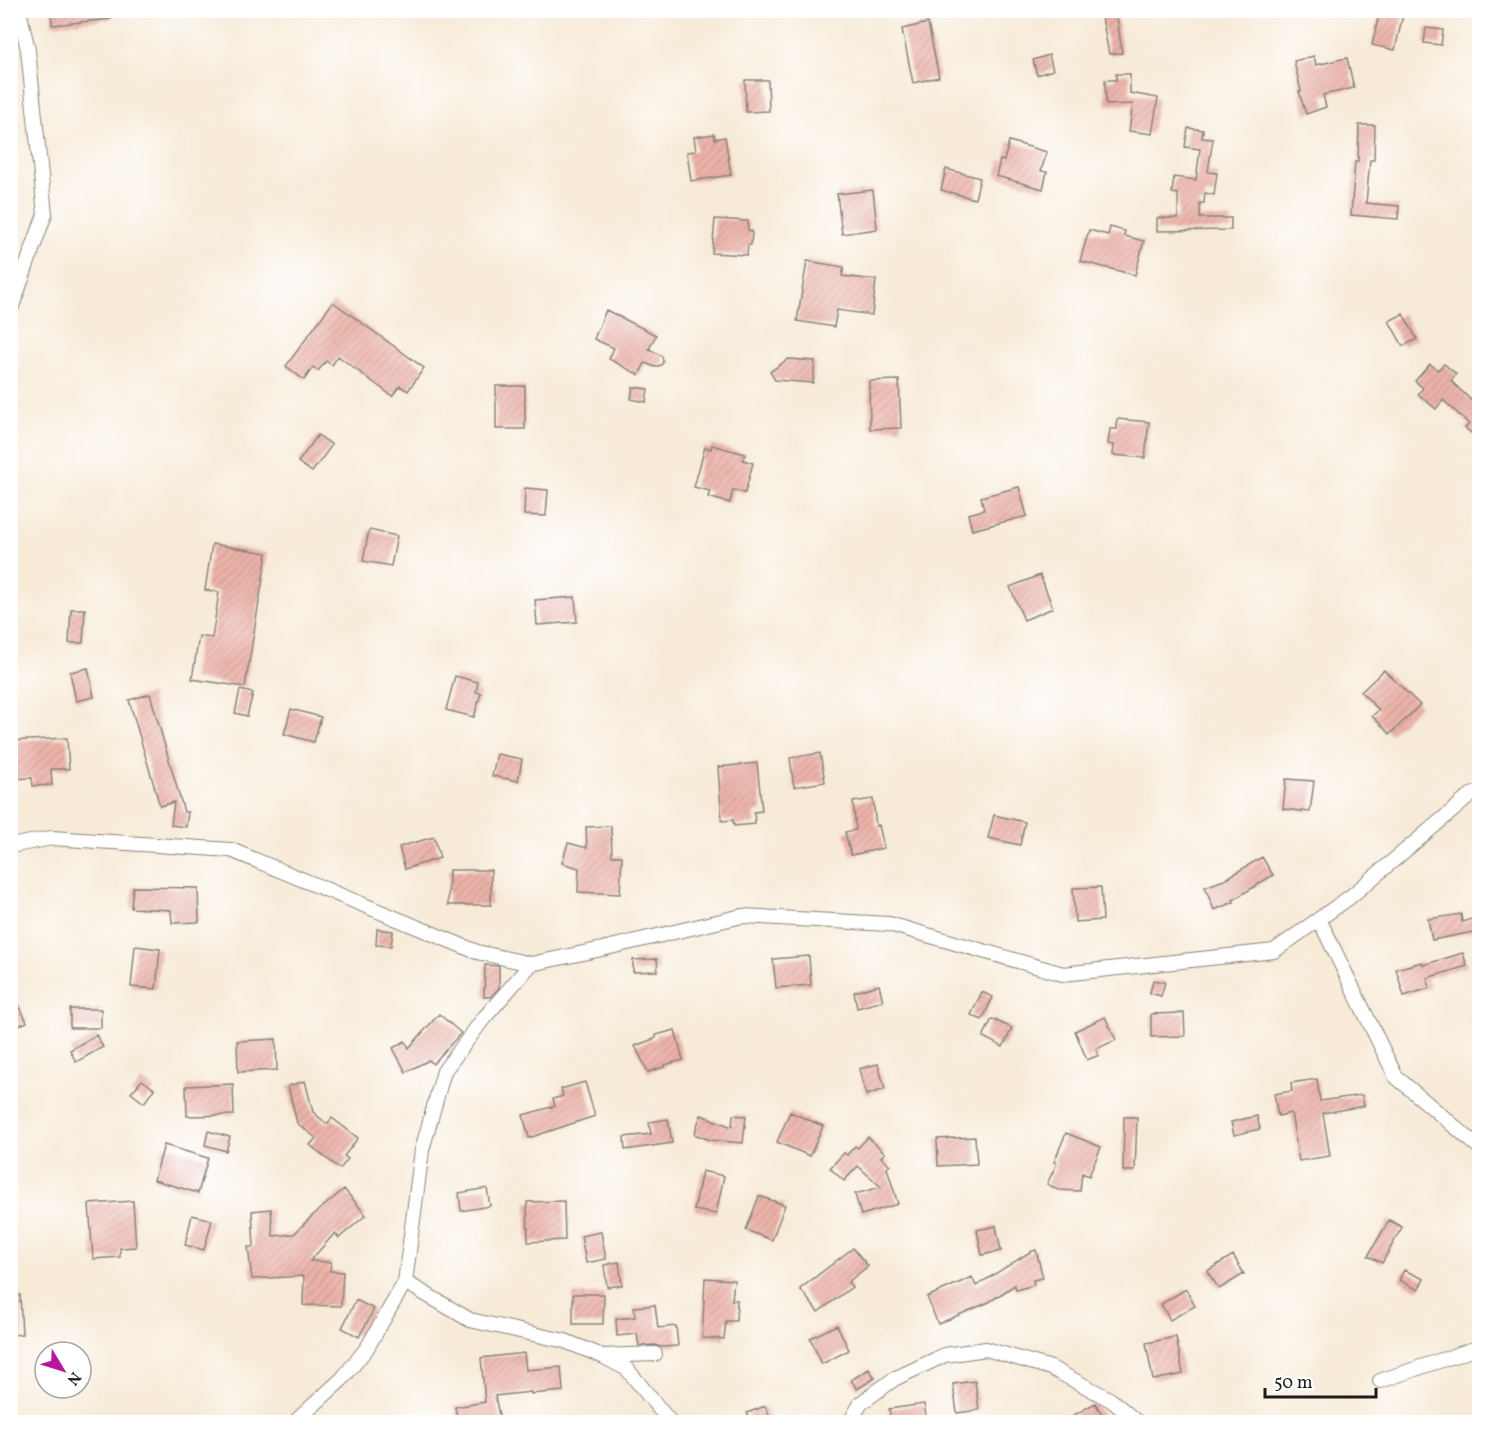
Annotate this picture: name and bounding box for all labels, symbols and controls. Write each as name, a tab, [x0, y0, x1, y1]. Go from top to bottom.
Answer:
north arrow	[33, 1340, 93, 1400]
scale bar	[1265, 1361, 1376, 1399]
text: N	[61, 1367, 85, 1390]
text: 50 m	[1274, 1371, 1313, 1396]

